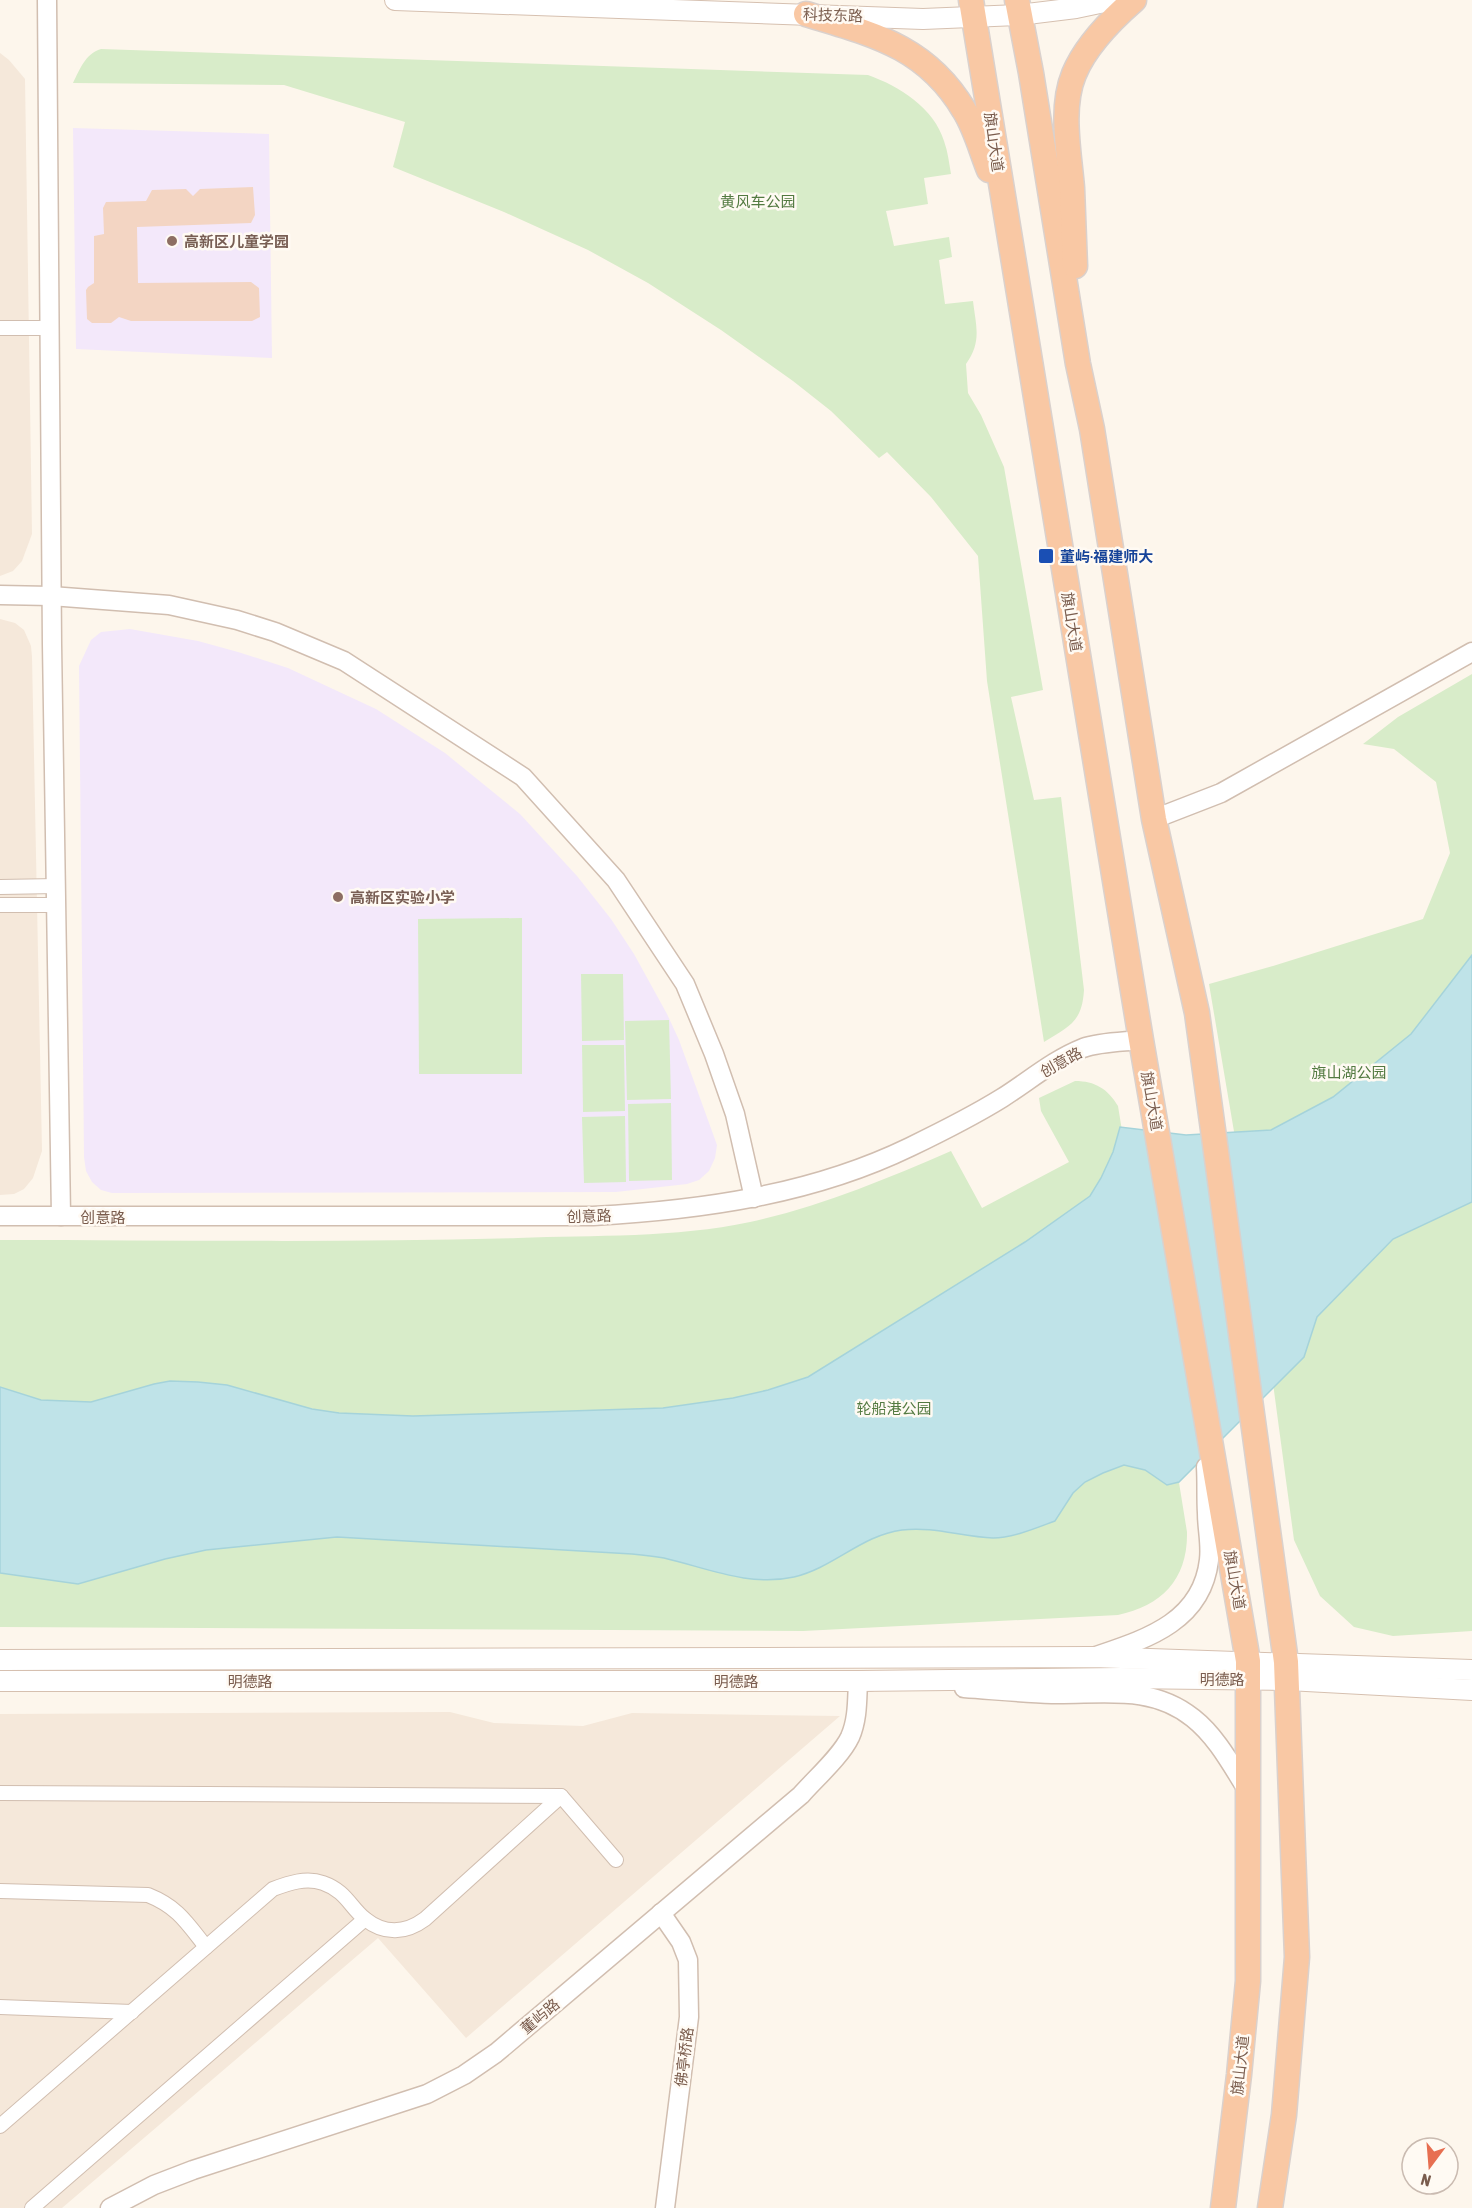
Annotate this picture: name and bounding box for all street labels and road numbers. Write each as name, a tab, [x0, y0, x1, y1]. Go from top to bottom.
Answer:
street label: 科技东路	[803, 5, 863, 25]
street label: 旗山大道	[981, 111, 1007, 173]
street label: 旗山大道	[1059, 591, 1085, 653]
street label: 创意路	[1037, 1044, 1085, 1080]
street label: 旗山大道	[1138, 1070, 1166, 1132]
street label: 创意路	[566, 1207, 612, 1225]
street label: 创意路	[80, 1209, 126, 1226]
street label: 旗山大道	[1221, 1549, 1249, 1611]
street label: 明德路	[1199, 1671, 1245, 1688]
street label: 明德路	[227, 1673, 273, 1690]
street label: 明德路	[713, 1673, 759, 1690]
street label: 董屿路	[517, 1995, 563, 2037]
street label: 佛亭桥路	[672, 2026, 696, 2088]
street label: 旗山大道	[1228, 2034, 1252, 2096]

